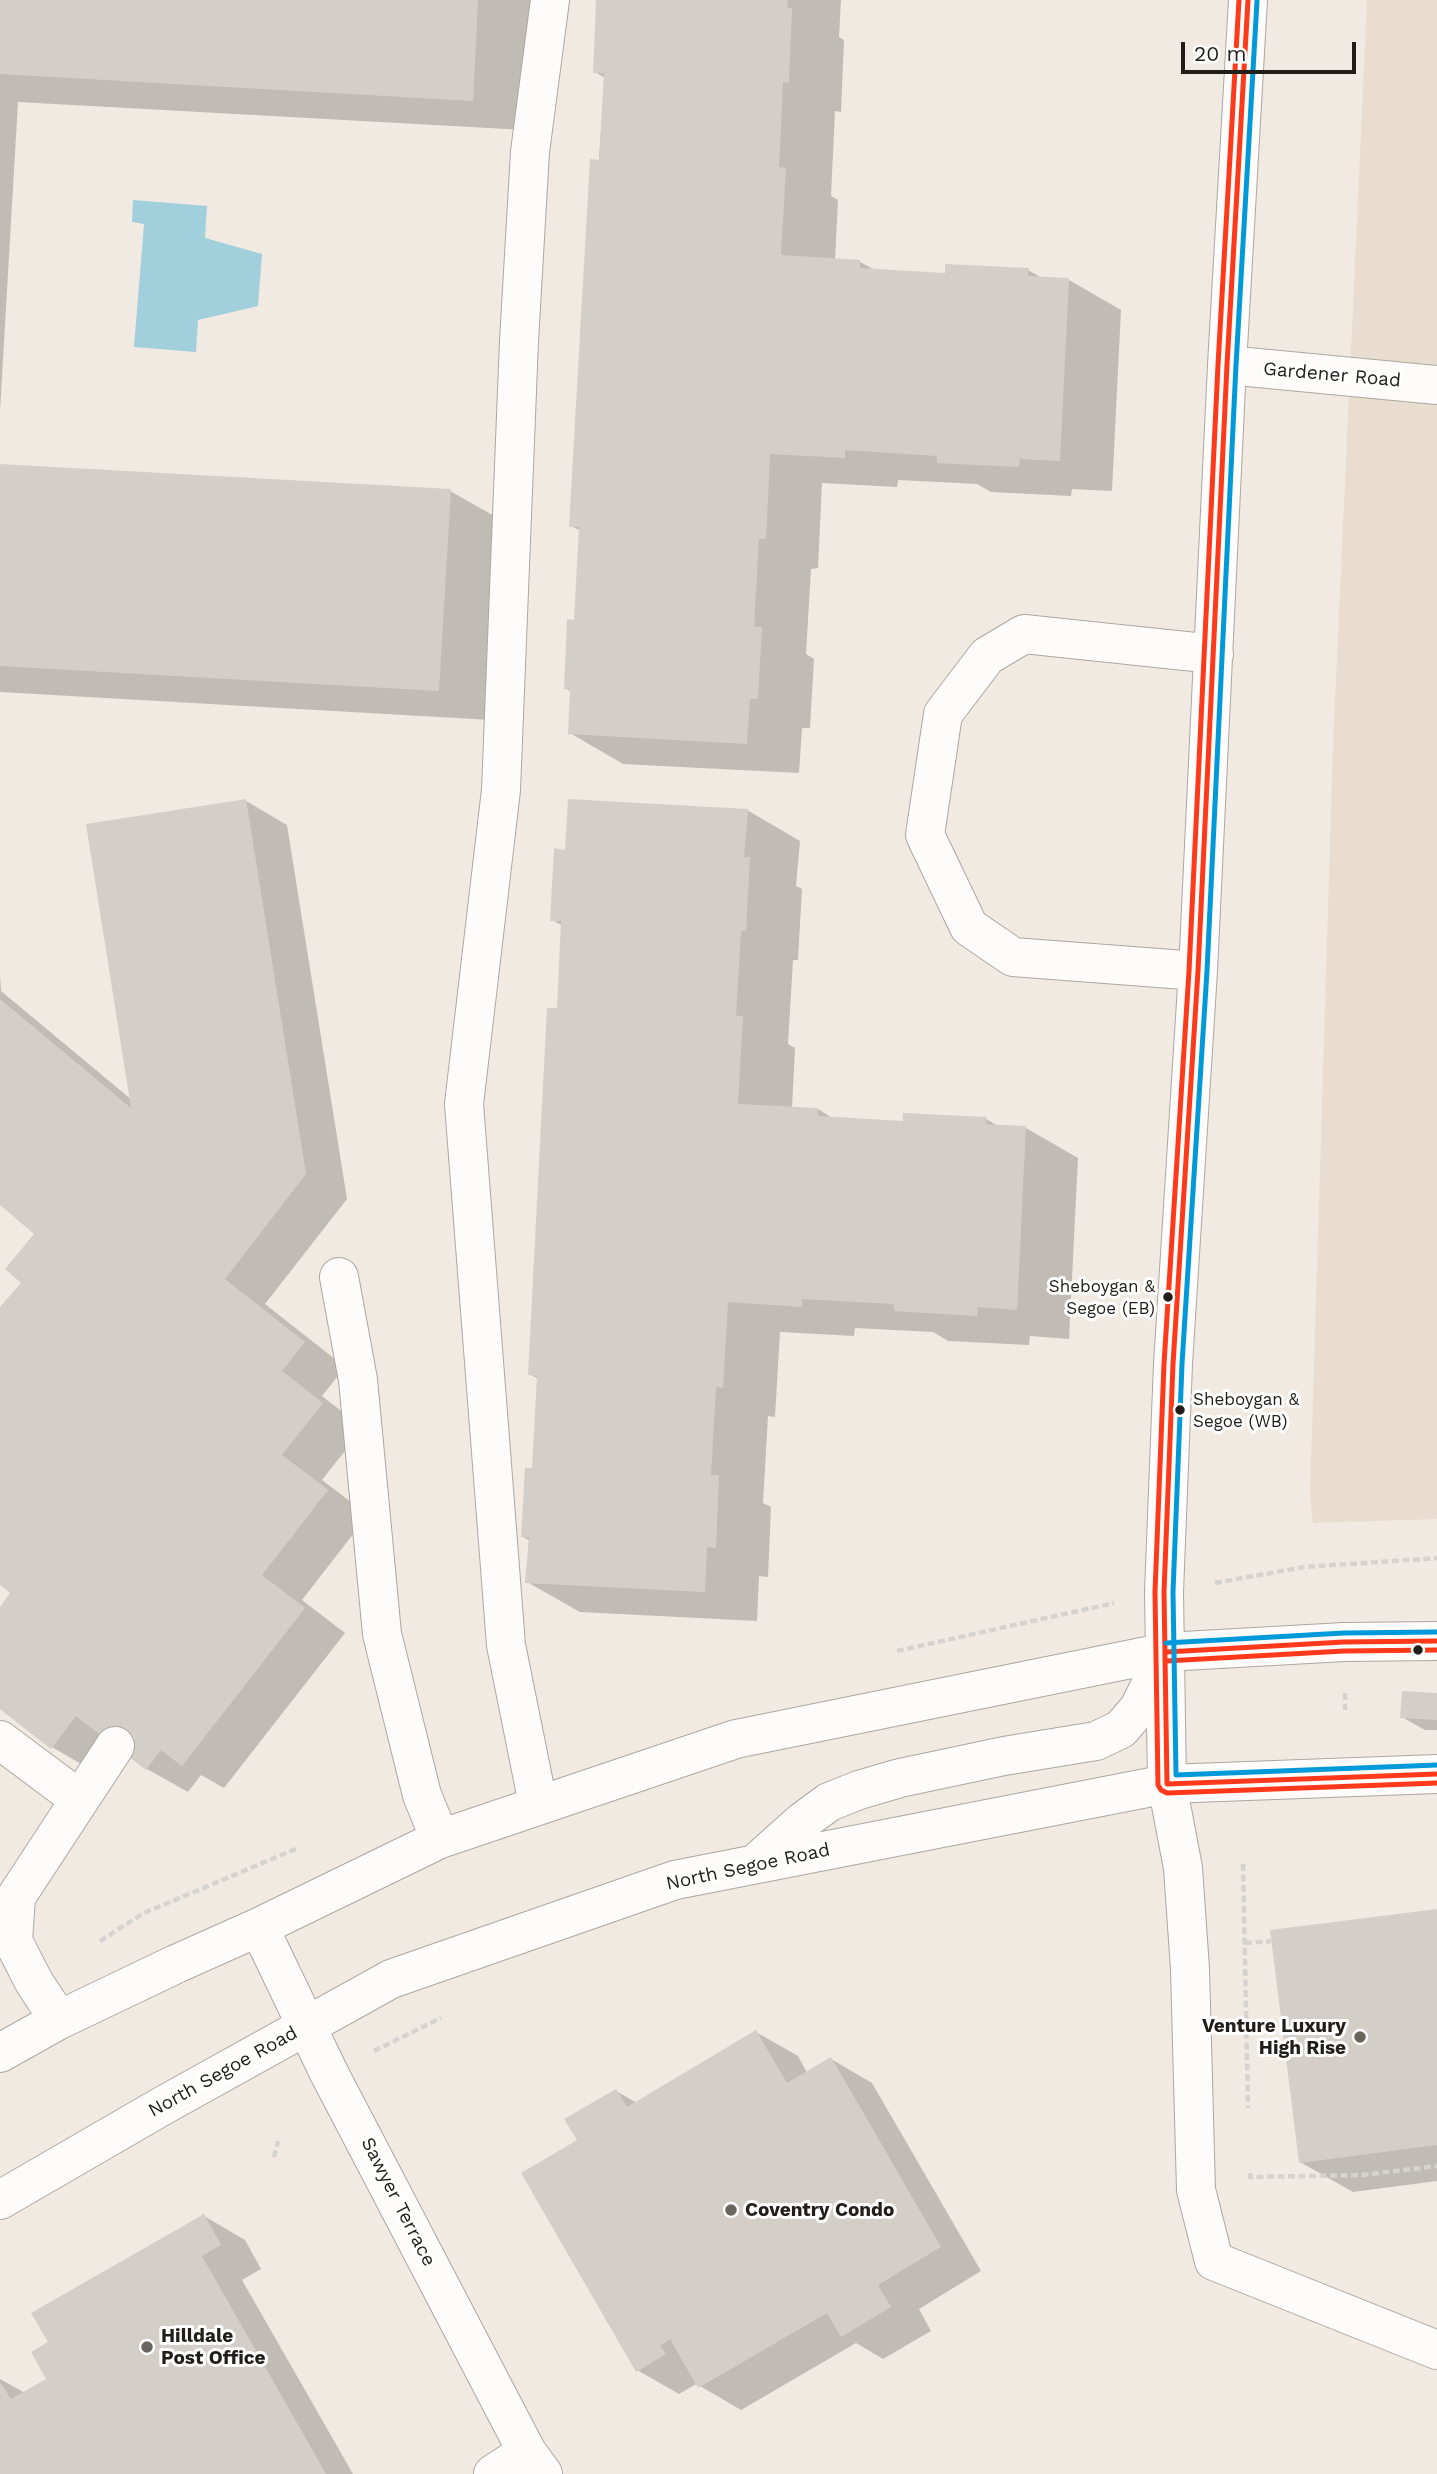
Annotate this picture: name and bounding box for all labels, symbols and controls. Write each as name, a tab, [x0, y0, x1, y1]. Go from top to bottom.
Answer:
scale bar	[1185, 28, 1360, 72]
text: 20 m	[1194, 41, 1246, 66]
street label: Gardener Road	[1262, 358, 1402, 392]
place label: Sheboygan & Segoe (EB)	[1049, 1277, 1155, 1317]
marker: Sheboygan & Segoe (EB)	[1161, 1290, 1175, 1304]
place label: Sheboygan & Segoe (WB)	[1193, 1390, 1299, 1430]
marker: Sheboygan & Segoe (WB)	[1173, 1403, 1187, 1417]
unlabelled marker	[1411, 1643, 1425, 1657]
street label: North Segoe Road	[664, 1838, 832, 1896]
place label: Venture Luxury High Rise	[1202, 2015, 1346, 2059]
street label: North Segoe Road	[144, 2022, 302, 2122]
marker: Venture Luxury High Rise	[1352, 2029, 1368, 2045]
street label: Sawyer Terrace	[356, 2134, 440, 2270]
place label: Coventry Condo	[745, 2199, 894, 2221]
marker: Coventry Condo	[723, 2202, 739, 2218]
place label: Hilldale Post Office	[161, 2325, 265, 2369]
marker: Hilldale Post Office	[139, 2339, 155, 2355]

